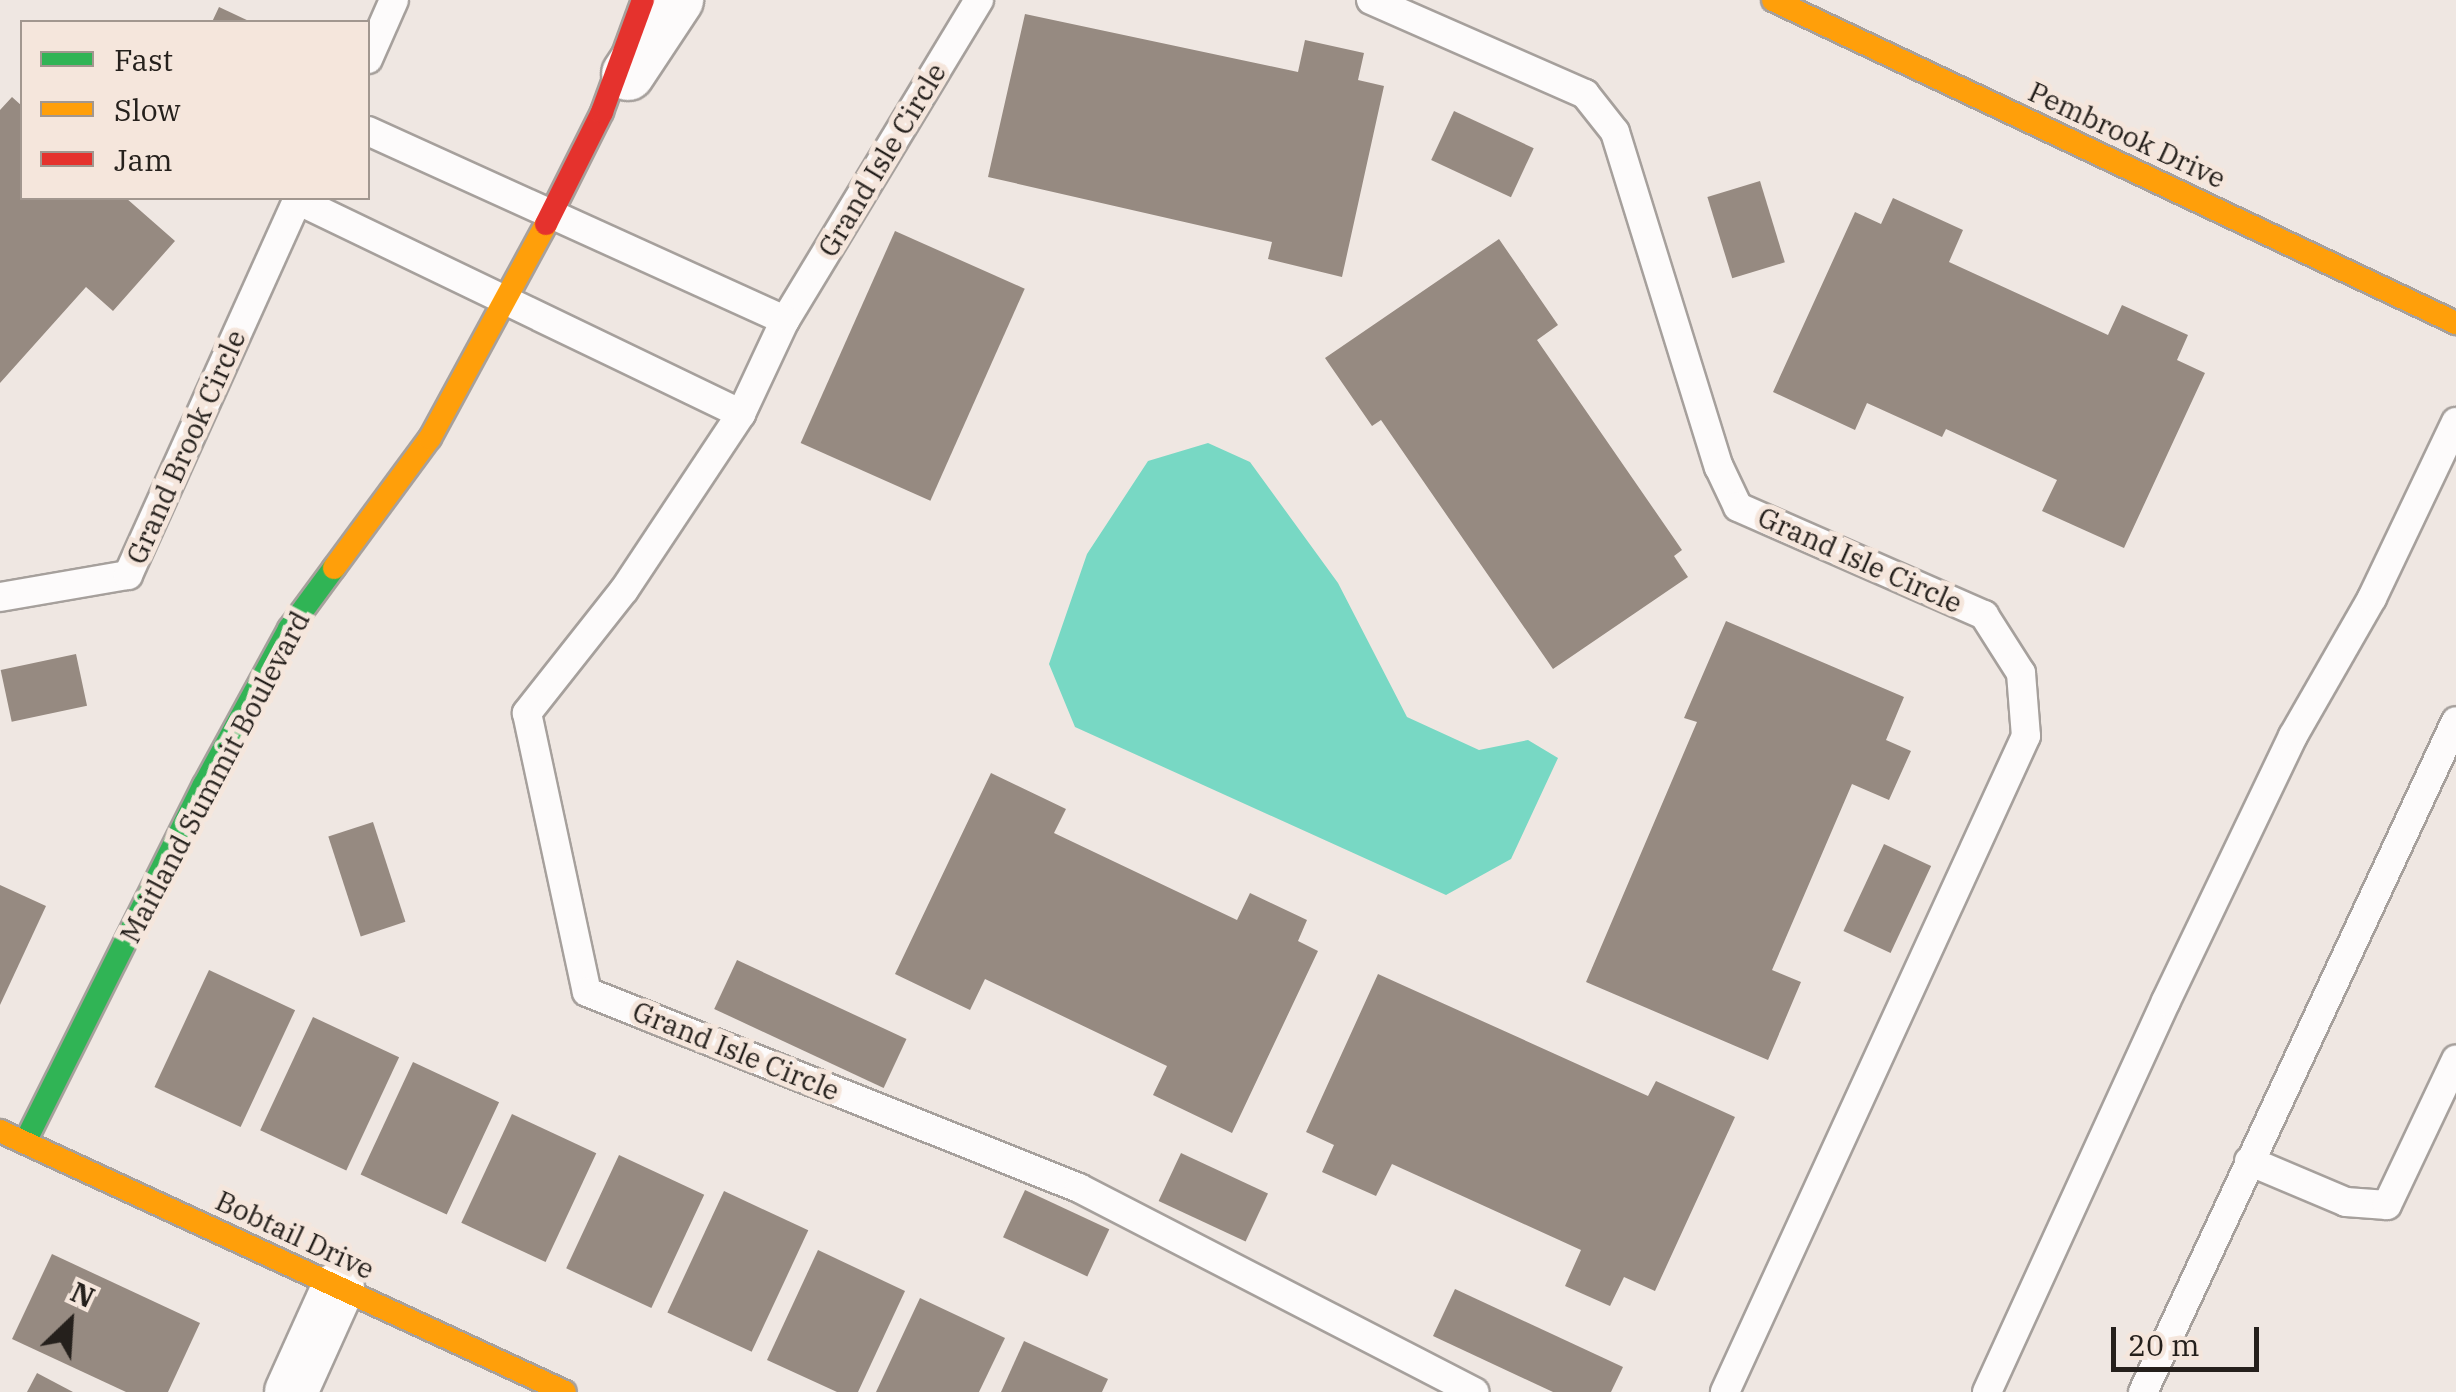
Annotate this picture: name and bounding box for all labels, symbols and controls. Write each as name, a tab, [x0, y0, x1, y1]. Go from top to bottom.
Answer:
legend	[20, 20, 370, 200]
text: Fast	[114, 40, 173, 79]
street label: Grand Isle Circle	[811, 57, 953, 263]
street label: Pembrook Drive	[2023, 75, 2231, 195]
text: Slow	[114, 90, 181, 129]
text: Jam	[114, 140, 173, 179]
street label: Grand Brook Circle	[119, 325, 253, 569]
street label: Grand Isle Circle	[1753, 500, 1967, 620]
street label: Maitland Summit Boulevard	[113, 606, 317, 948]
street label: Grand Isle Circle	[628, 994, 844, 1108]
street label: Bobtail Drive	[210, 1184, 380, 1286]
north arrow	[20, 1272, 120, 1372]
text: N	[65, 1273, 101, 1316]
scale bar	[2116, 1307, 2264, 1369]
text: 20 m	[2128, 1325, 2200, 1364]

